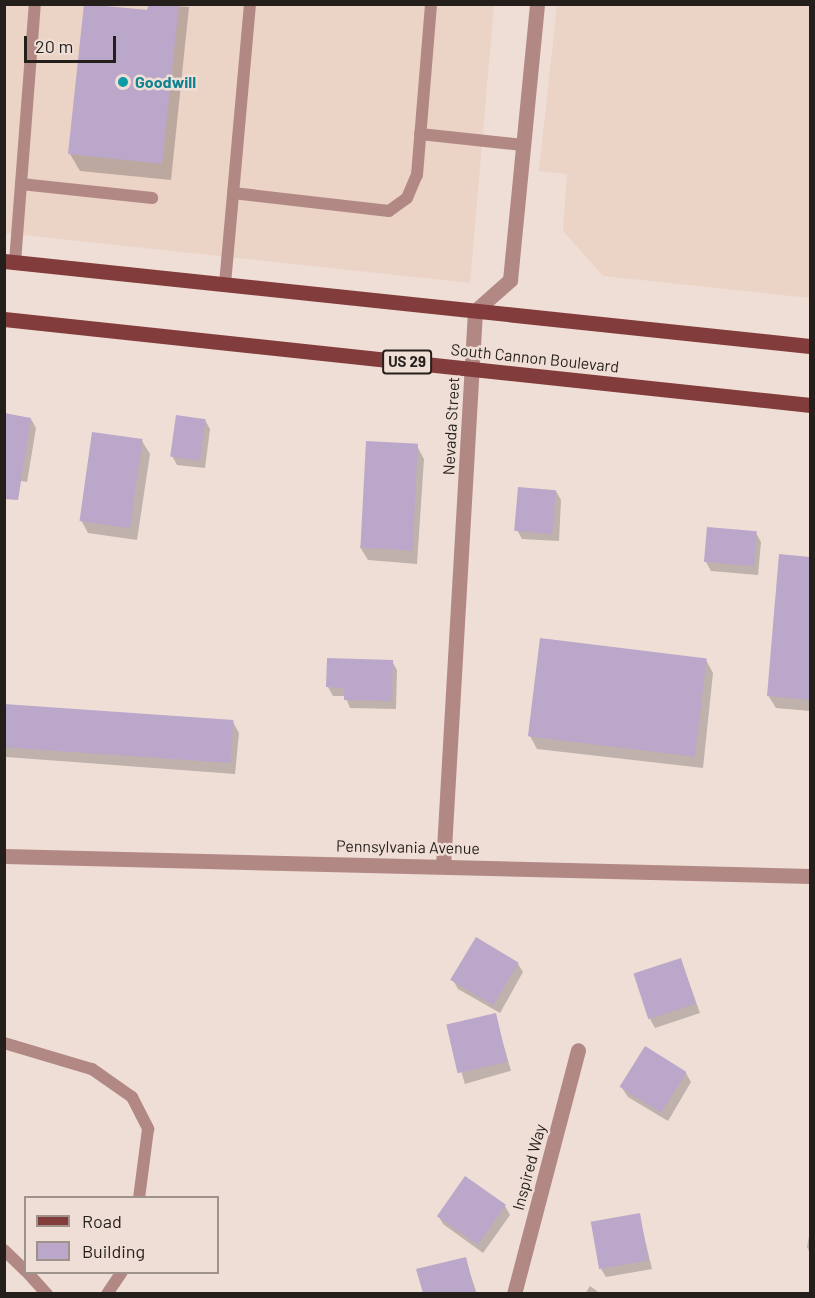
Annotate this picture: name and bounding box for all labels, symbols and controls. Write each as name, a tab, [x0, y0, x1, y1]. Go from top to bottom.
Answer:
scale bar	[27, 24, 118, 62]
text: 20 m	[35, 35, 73, 57]
place label: Goodwill	[135, 72, 196, 92]
marker: Goodwill	[116, 75, 130, 89]
street label: South Cannon Boulevard	[450, 340, 620, 376]
road number: US 29	[382, 350, 432, 374]
street label: Nevada Street	[439, 376, 463, 476]
street label: Pennsylvania Avenue	[336, 836, 480, 858]
street label: Inspired Way	[508, 1122, 550, 1212]
legend	[24, 1196, 219, 1274]
text: Road	[82, 1210, 122, 1232]
text: Building	[82, 1240, 145, 1262]

